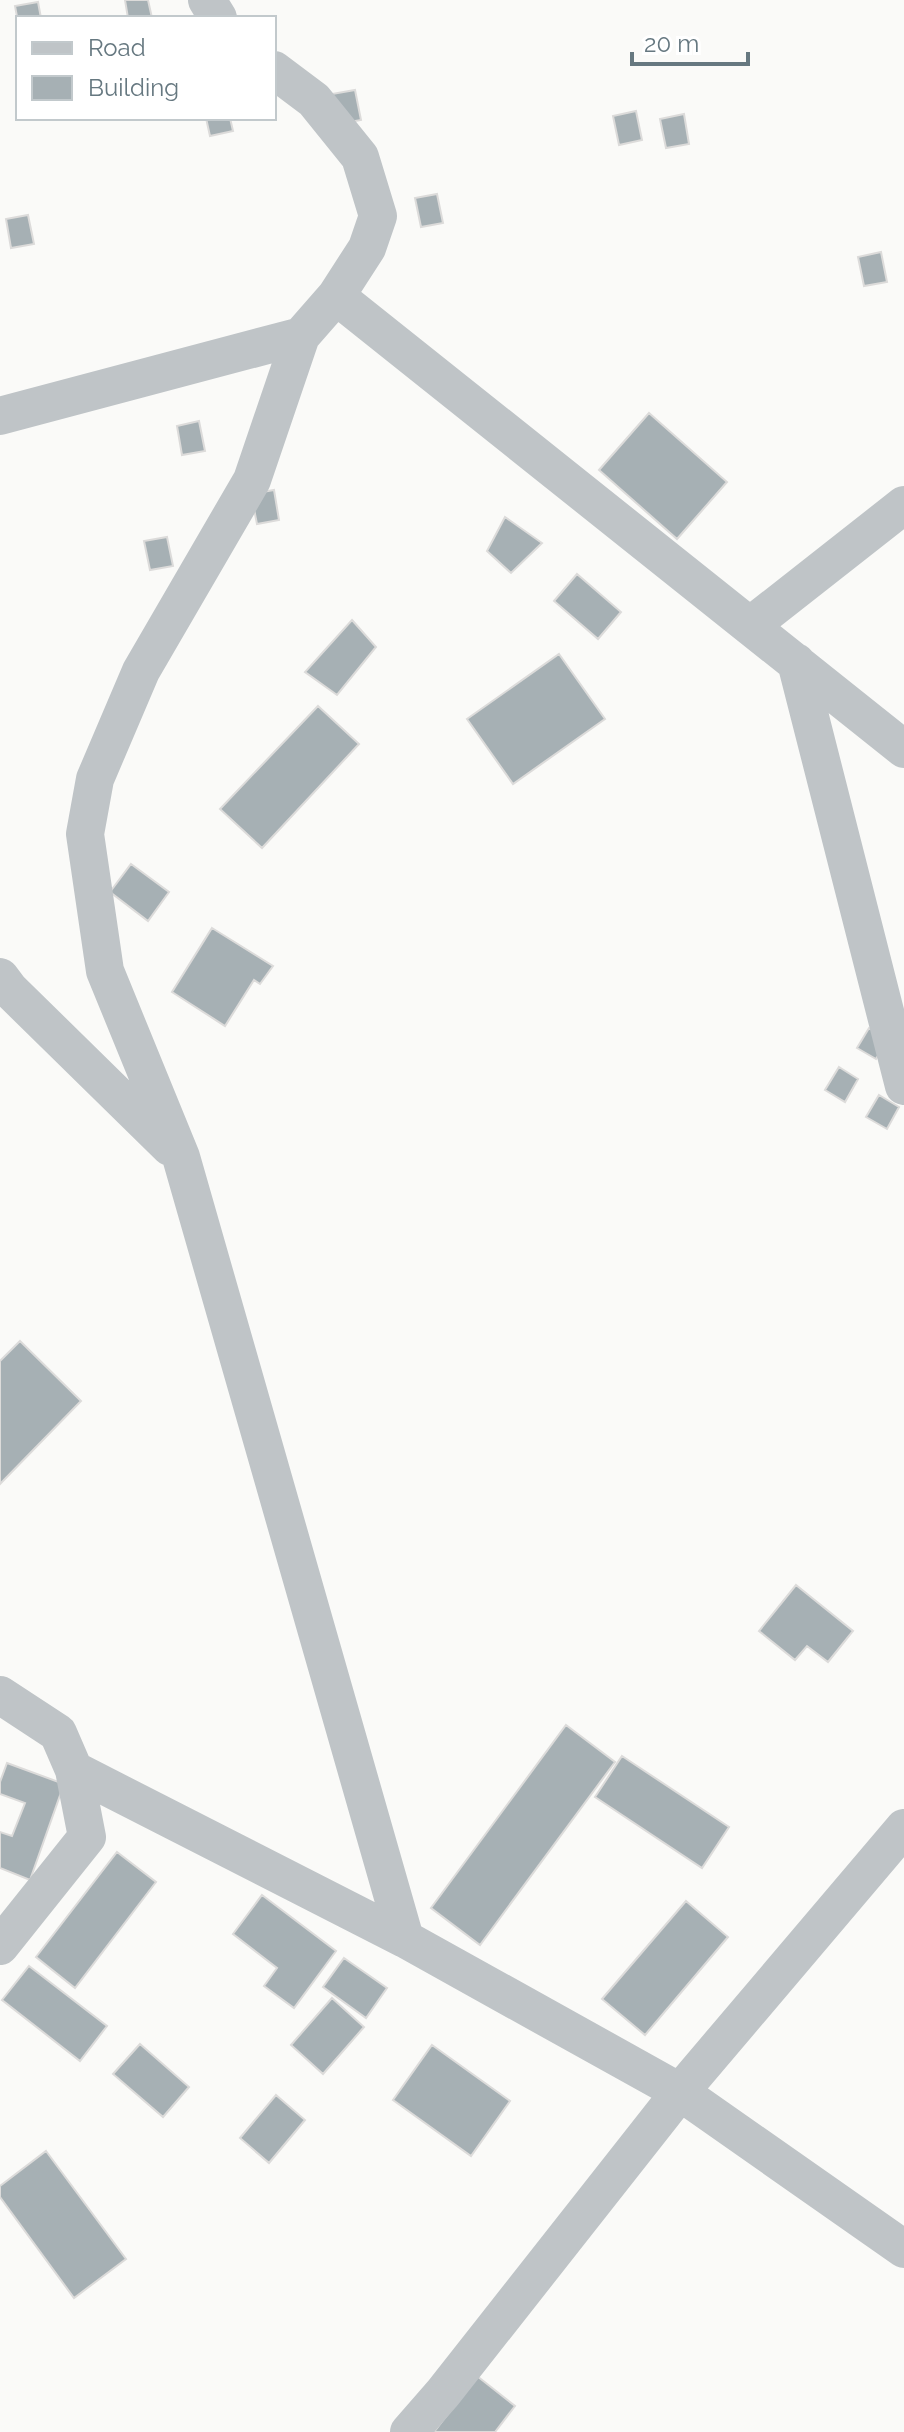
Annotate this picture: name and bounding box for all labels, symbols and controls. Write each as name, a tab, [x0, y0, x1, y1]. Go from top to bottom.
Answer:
legend	[16, 16, 276, 120]
scale bar	[632, 16, 748, 66]
text: 20 m	[644, 29, 699, 58]
text: Road	[88, 33, 146, 62]
text: Building	[88, 73, 179, 102]

